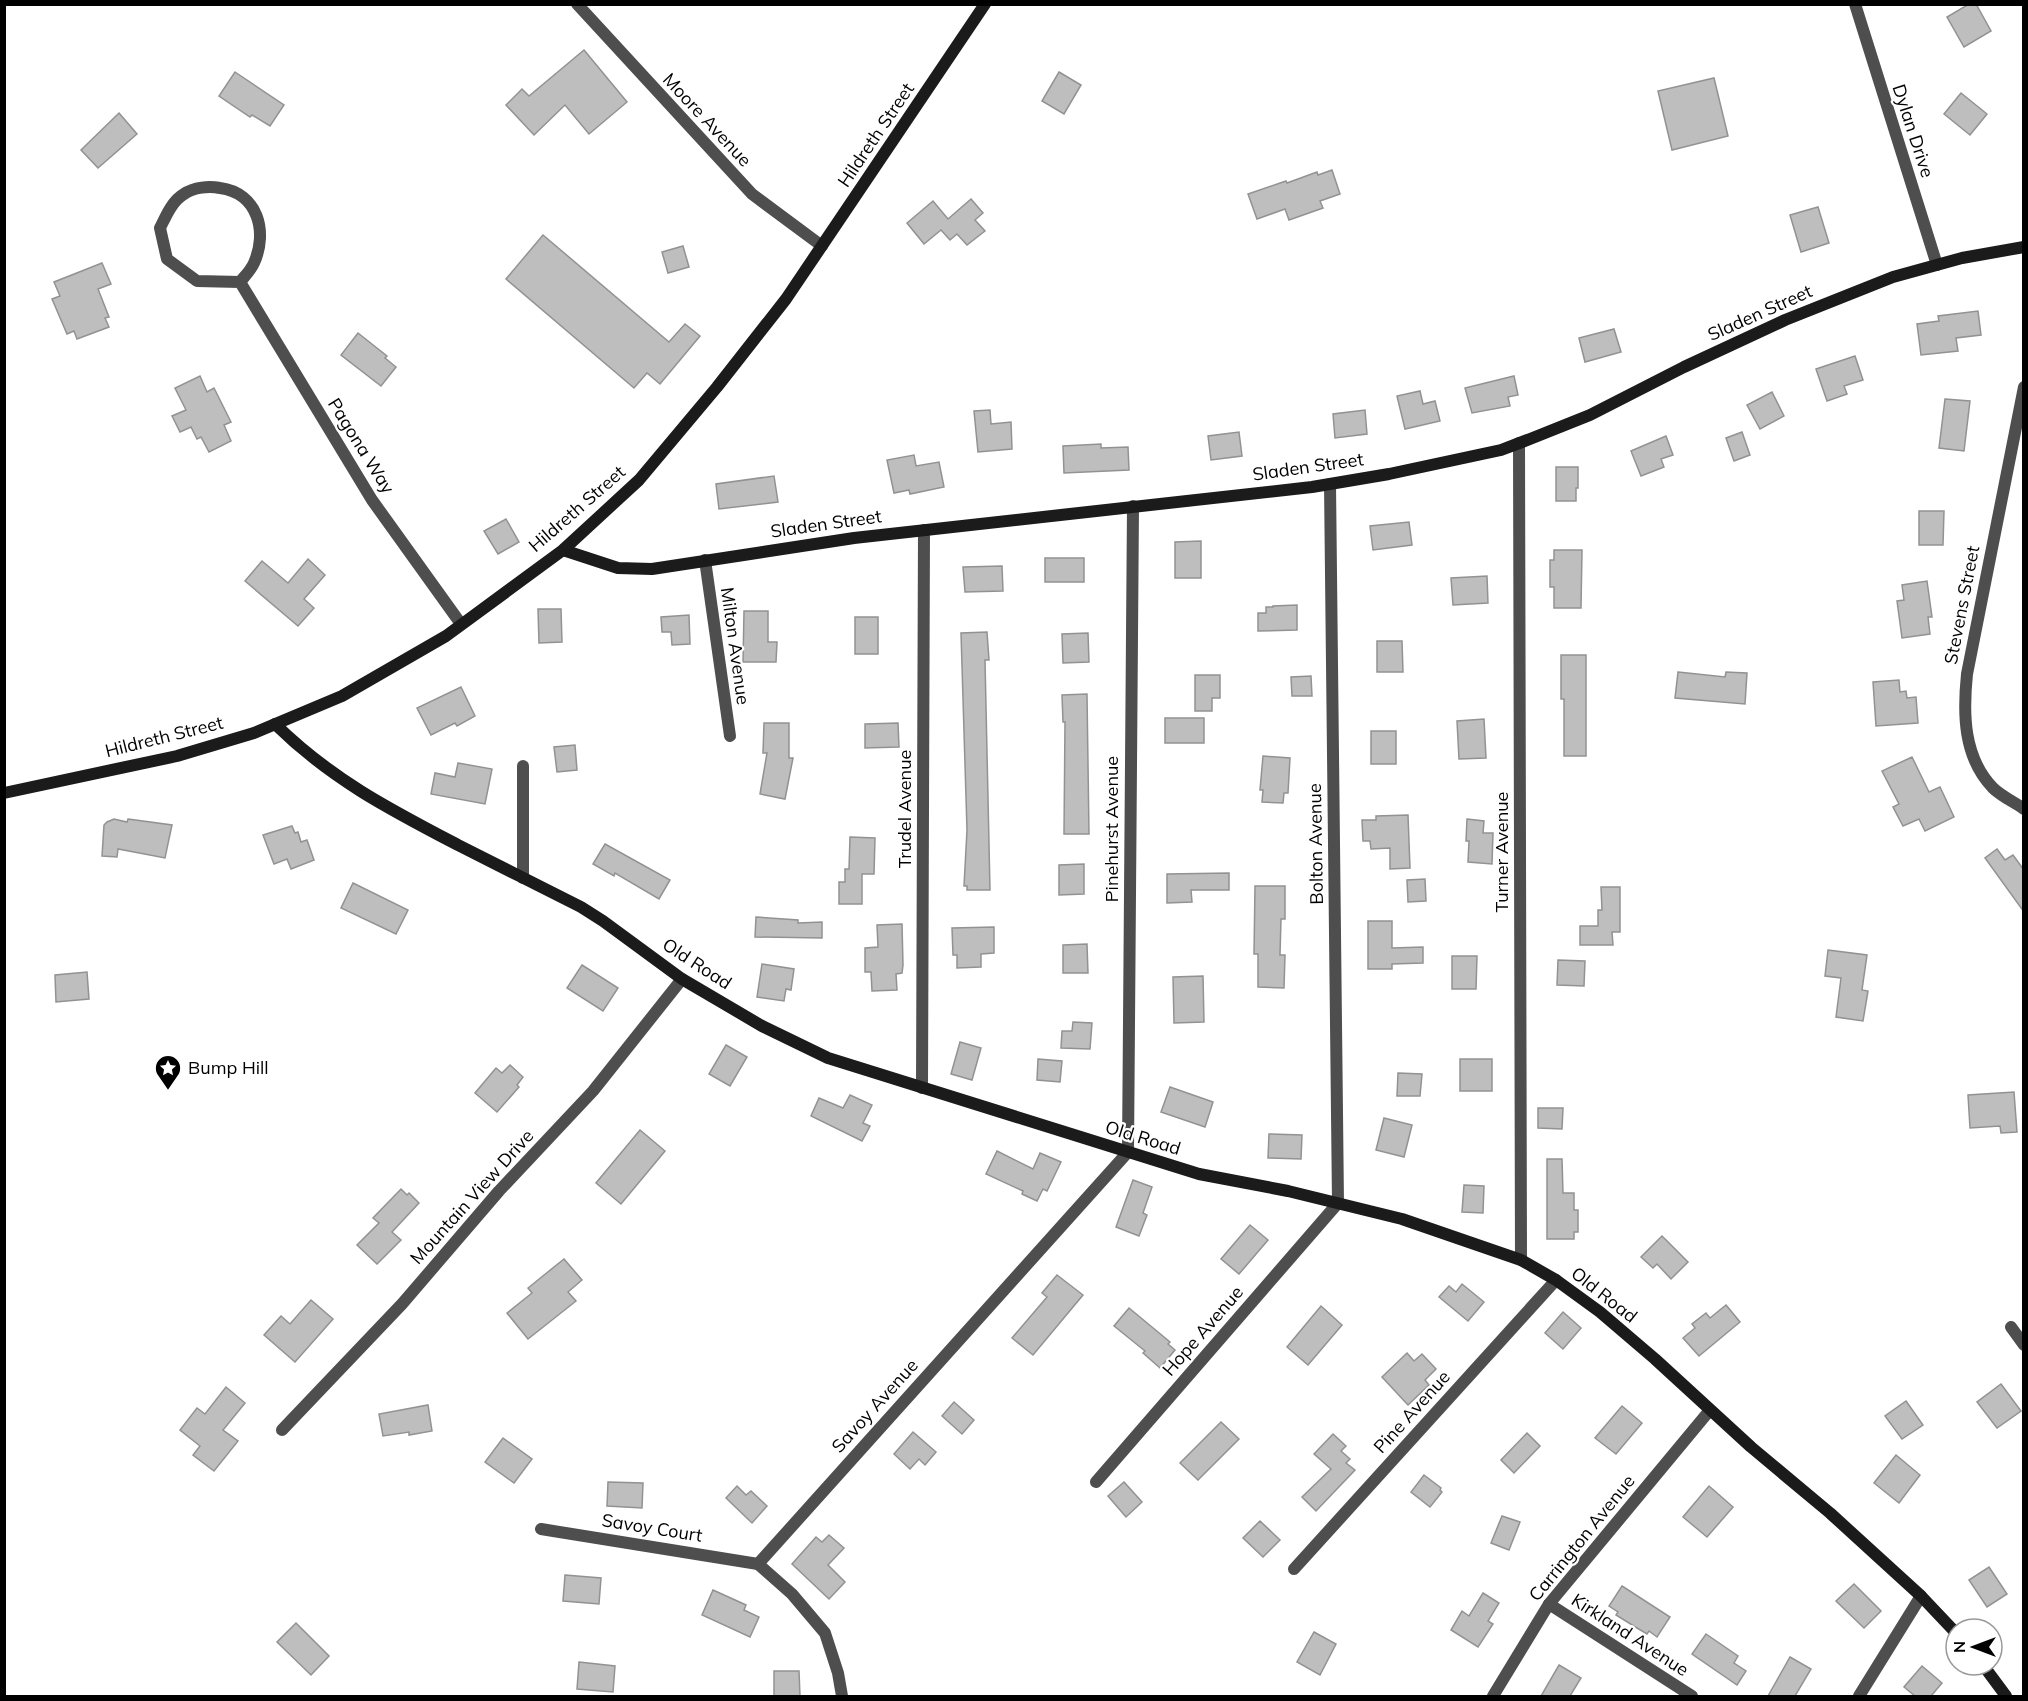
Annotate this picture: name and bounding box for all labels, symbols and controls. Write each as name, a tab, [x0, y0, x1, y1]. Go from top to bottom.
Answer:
street label: Moore Avenue	[658, 68, 757, 171]
street label: Hildreth Street	[832, 78, 919, 191]
street label: Dylan Drive	[1888, 81, 1939, 180]
street label: Sladen Street	[1704, 279, 1816, 346]
street label: Pagona Way	[323, 394, 400, 498]
street label: Sladen Street	[1251, 447, 1365, 486]
street label: Hildreth Street	[524, 460, 630, 557]
street label: Sladen Street	[769, 504, 883, 543]
street label: Stevens Street	[1939, 544, 1984, 666]
street label: Milton Avenue	[716, 586, 755, 706]
street label: Hildreth Street	[103, 711, 225, 762]
street label: Trudel Avenue	[893, 750, 916, 868]
street label: Pinehurst Avenue	[1100, 756, 1123, 902]
street label: Bolton Avenue	[1303, 783, 1328, 905]
street label: Turner Avenue	[1490, 792, 1513, 912]
street label: Old Road	[658, 933, 736, 994]
place icon: Bump Hill	[153, 1053, 183, 1091]
place label: Bump Hill	[188, 1056, 269, 1079]
street label: Old Road	[1103, 1115, 1184, 1160]
street label: Mountain View Drive	[405, 1124, 538, 1269]
street label: Old Road	[1567, 1262, 1642, 1328]
street label: Hope Avenue	[1157, 1281, 1248, 1381]
street label: Savoy Avenue	[826, 1354, 923, 1457]
street label: Pine Avenue	[1368, 1365, 1455, 1458]
street label: Carrington Avenue	[1524, 1470, 1640, 1606]
street label: Savoy Court	[600, 1508, 704, 1547]
street label: Kirkland Avenue	[1567, 1588, 1693, 1681]
north arrow	[1944, 1617, 2004, 1677]
text: N	[1949, 1641, 1969, 1653]

